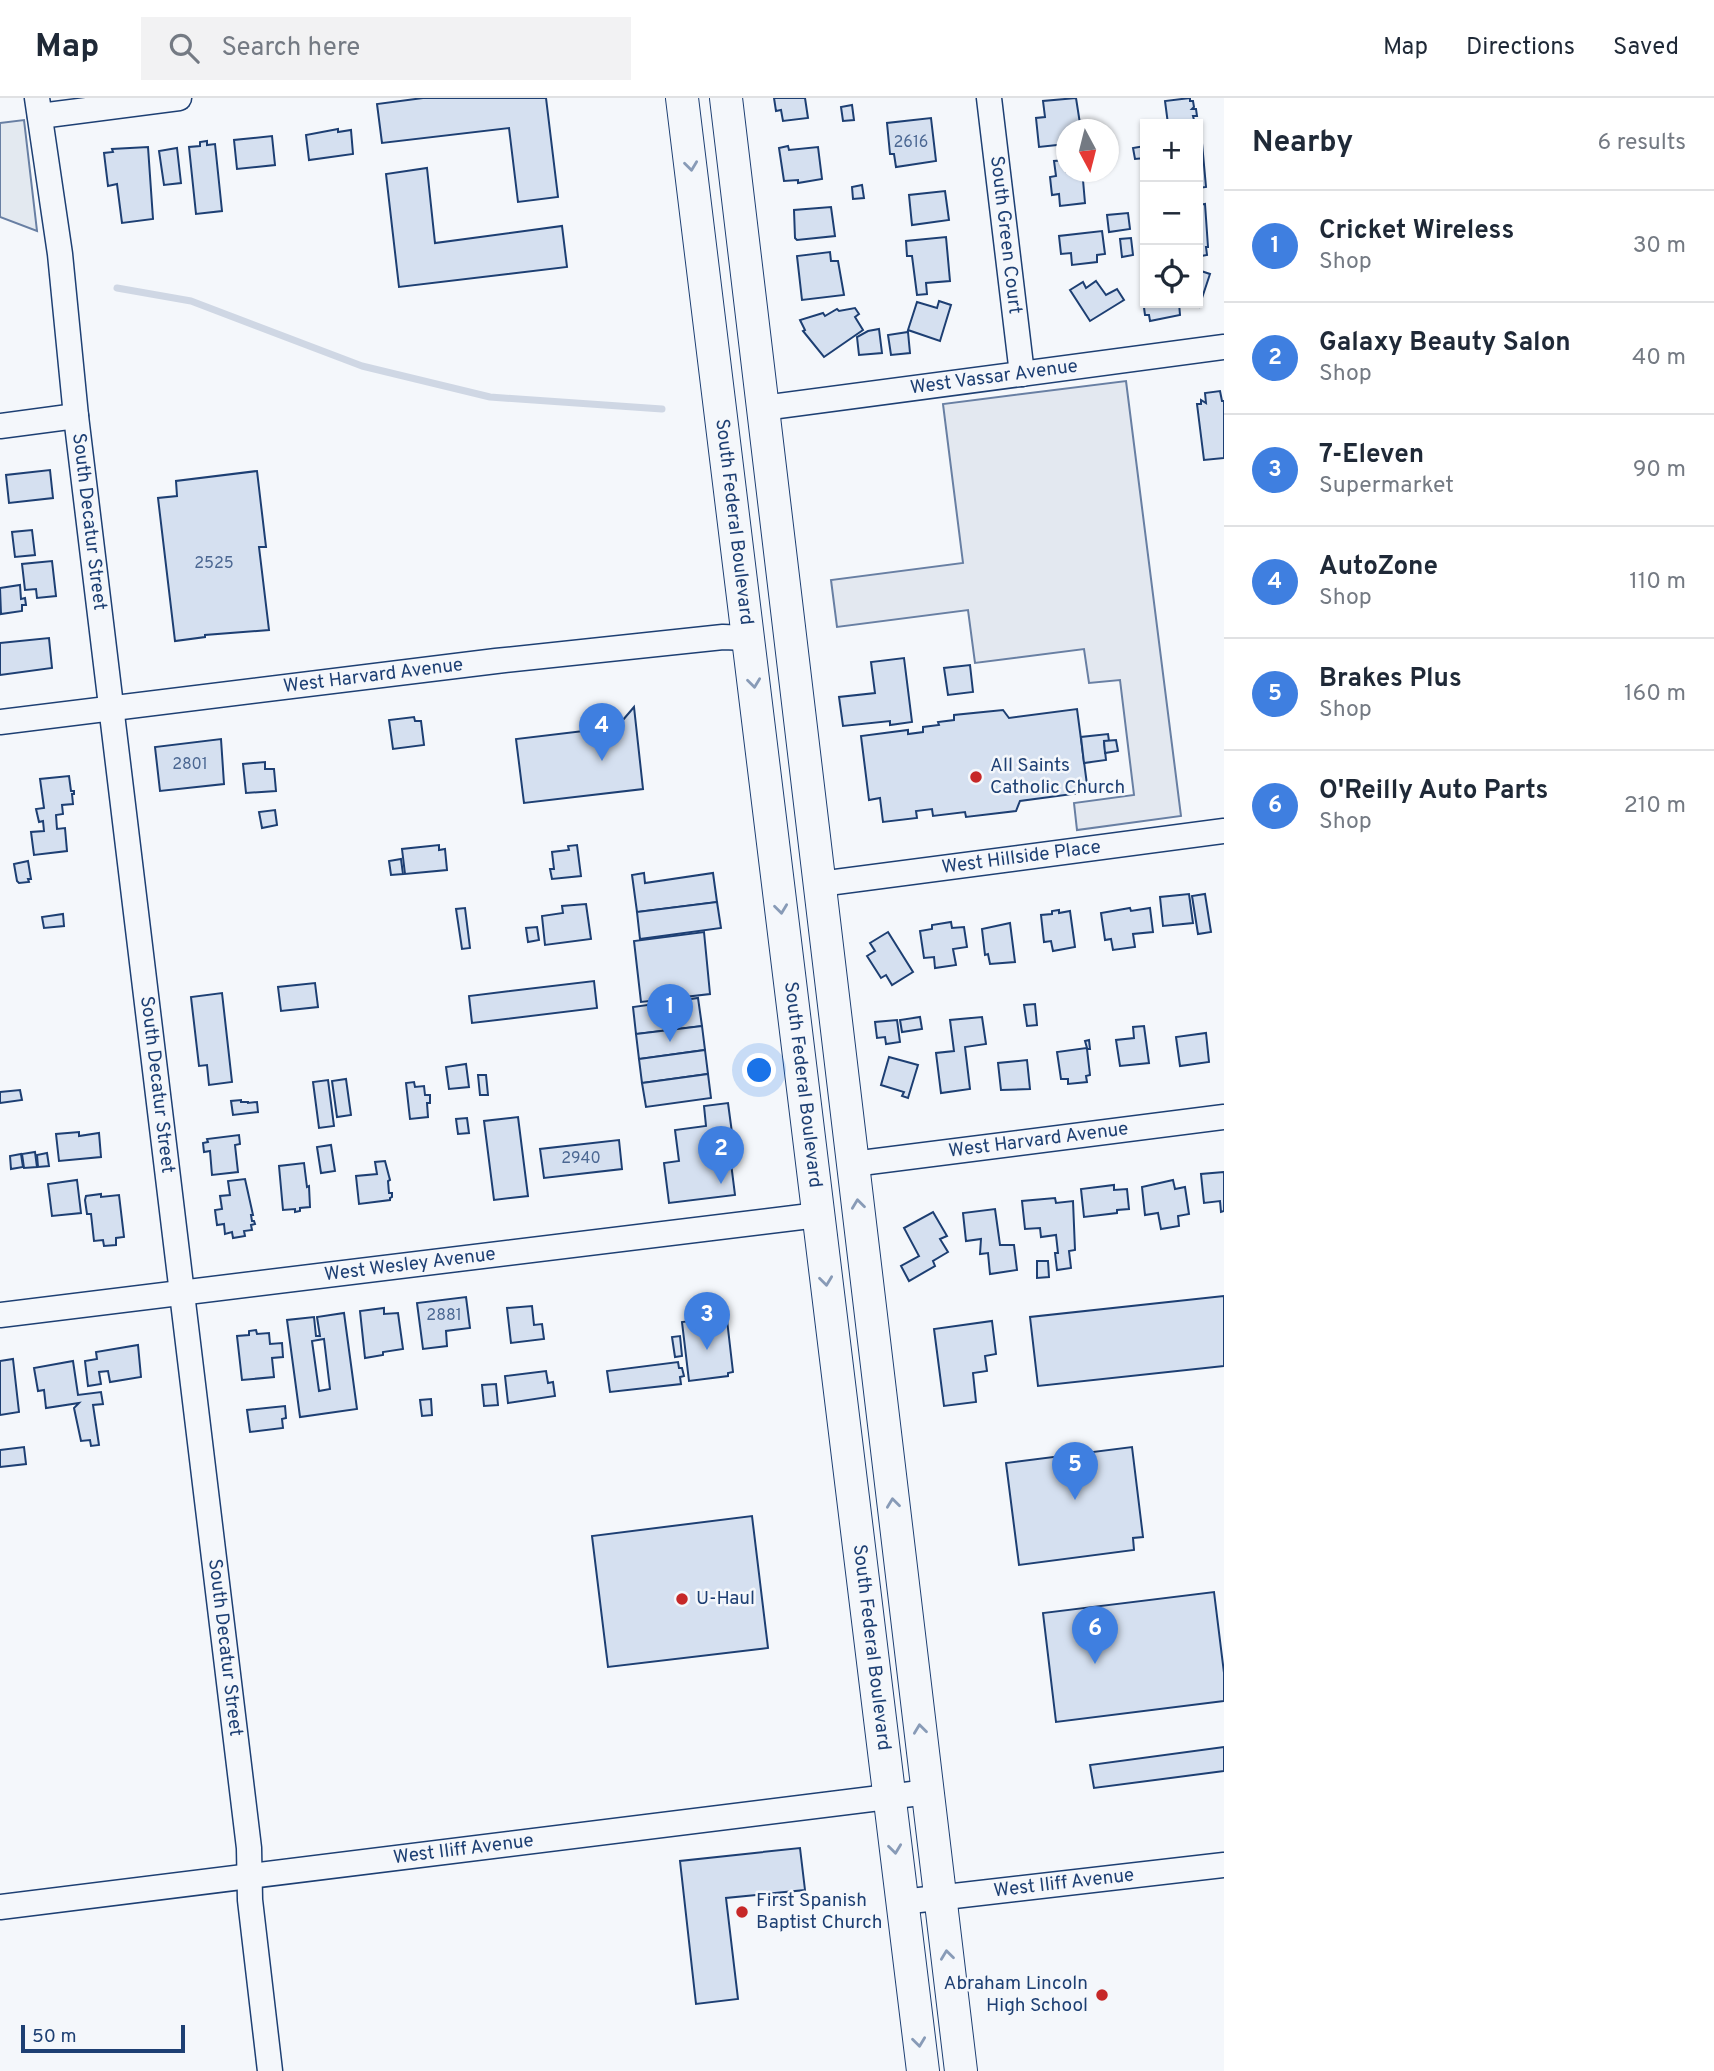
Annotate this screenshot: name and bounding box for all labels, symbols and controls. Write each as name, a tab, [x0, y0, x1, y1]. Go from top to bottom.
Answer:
search box	[141, 17, 631, 80]
text: Map	[35, 27, 99, 69]
icon: search	[165, 29, 203, 67]
text: Search here	[221, 32, 360, 65]
text: Map	[1383, 33, 1428, 63]
text: Directions	[1466, 33, 1575, 63]
text: Saved	[1613, 33, 1679, 63]
north arrow	[1056, 119, 1119, 182]
map controls	[1140, 119, 1203, 308]
button: +	[1140, 119, 1203, 182]
text: Nearby	[1252, 125, 1353, 162]
text: 6 results	[1598, 129, 1686, 158]
house number: 2616	[894, 133, 928, 153]
street label: South Green Court	[984, 155, 1027, 316]
one-way arrow	[683, 160, 698, 172]
button: −	[1140, 182, 1203, 245]
text: Cricket Wireless	[1319, 215, 1514, 248]
text: 1	[1270, 232, 1280, 261]
text: 30 m	[1633, 232, 1686, 261]
button: locate	[1140, 245, 1203, 308]
text: Shop	[1319, 248, 1372, 277]
text: Galaxy Beauty Salon	[1319, 327, 1571, 360]
text: 2	[1268, 344, 1282, 373]
text: 40 m	[1632, 344, 1686, 373]
street label: West Vassar Avenue	[909, 354, 1079, 400]
text: Shop	[1319, 360, 1372, 389]
street label: South Federal Boulevard	[709, 417, 758, 626]
street label: South Decatur Street	[66, 432, 111, 612]
text: 7-Eleven	[1319, 439, 1424, 472]
text: 3	[1268, 456, 1282, 485]
text: 90 m	[1633, 456, 1686, 485]
text: Supermarket	[1319, 472, 1454, 501]
text: AutoZone	[1319, 551, 1438, 584]
house number: 2525	[194, 554, 234, 574]
text: 4	[1268, 568, 1282, 597]
text: 110 m	[1629, 568, 1686, 597]
text: Shop	[1319, 584, 1372, 613]
street label: West Harvard Avenue	[282, 653, 465, 699]
text: Brakes Plus	[1319, 663, 1462, 696]
one-way arrow	[746, 678, 761, 689]
text: 5	[1268, 680, 1282, 709]
text: 160 m	[1624, 680, 1686, 709]
text: Shop	[1319, 696, 1372, 725]
pin: 4	[579, 703, 625, 761]
place label: All Saints Catholic Church	[990, 754, 1125, 800]
house number: 2801	[172, 755, 208, 775]
marker: All Saints Catholic Church	[968, 769, 984, 785]
text: O'Reilly Auto Parts	[1319, 775, 1548, 808]
text: 6	[1268, 792, 1282, 821]
text: 210 m	[1624, 792, 1686, 821]
text: Shop	[1319, 808, 1372, 837]
street label: West Hillside Place	[940, 835, 1102, 880]
one-way arrow	[774, 903, 789, 915]
street label: South Federal Boulevard	[778, 980, 827, 1189]
pin: 1	[647, 984, 693, 1042]
street label: South Decatur Street	[134, 995, 179, 1175]
your location	[742, 1053, 776, 1087]
street label: West Harvard Avenue	[947, 1117, 1130, 1164]
pin: 2	[698, 1126, 744, 1184]
house number: 2940	[561, 1149, 601, 1169]
one-way arrow	[850, 1198, 865, 1210]
street label: West Wesley Avenue	[323, 1243, 497, 1287]
one-way arrow	[819, 1275, 834, 1287]
pin: 3	[684, 1292, 730, 1350]
house number: 2881	[426, 1306, 462, 1326]
pin: 5	[1052, 1442, 1098, 1500]
one-way arrow	[886, 1497, 901, 1509]
street label: South Federal Boulevard	[847, 1543, 896, 1752]
street label: South Decatur Street	[202, 1558, 247, 1738]
place label: U-Haul	[696, 1587, 755, 1611]
marker: U-Haul	[674, 1591, 690, 1607]
pin: 6	[1072, 1606, 1118, 1664]
one-way arrow	[913, 1723, 928, 1734]
street label: West Iliff Avenue	[392, 1829, 535, 1870]
one-way arrow	[888, 1843, 903, 1855]
street label: West Iliff Avenue	[992, 1863, 1136, 1903]
place label: First Spanish Baptist Church	[756, 1889, 882, 1935]
marker: First Spanish Baptist Church	[734, 1904, 750, 1920]
one-way arrow	[940, 1949, 955, 1960]
place label: Abraham Lincoln High School	[944, 1972, 1088, 2018]
marker: Abraham Lincoln High School	[1094, 1987, 1110, 2003]
scale bar	[21, 2022, 186, 2054]
text: 50 m	[32, 2025, 77, 2049]
one-way arrow	[912, 2036, 927, 2048]

